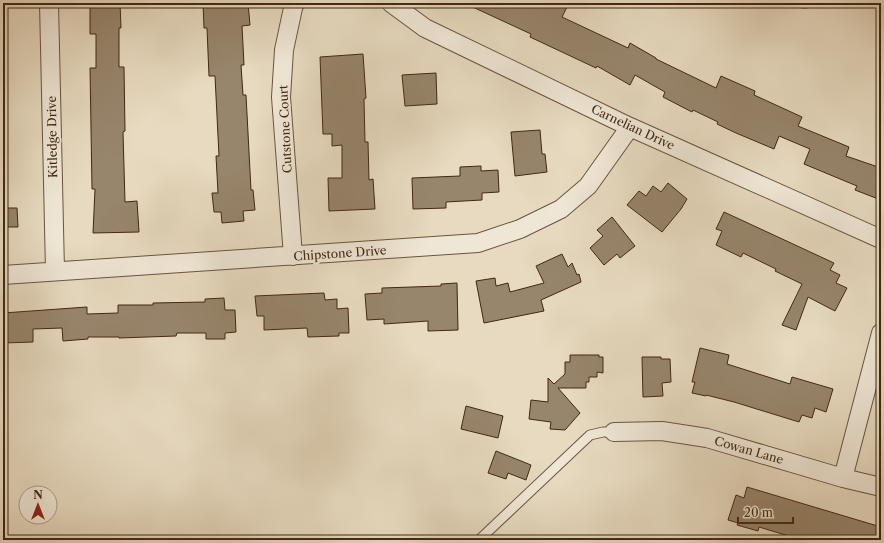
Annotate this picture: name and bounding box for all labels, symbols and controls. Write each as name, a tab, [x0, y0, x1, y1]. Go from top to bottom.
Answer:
street label: Cutstone Court	[275, 84, 295, 174]
street label: Kitledge Drive	[44, 95, 60, 178]
street label: Carnelian Drive	[589, 101, 677, 153]
street label: Chipstone Drive	[293, 242, 387, 264]
street label: Cowan Lane	[713, 433, 786, 467]
north arrow	[18, 485, 58, 525]
text: N	[33, 488, 43, 502]
scale bar	[738, 499, 793, 525]
text: 20 m	[744, 505, 773, 520]

